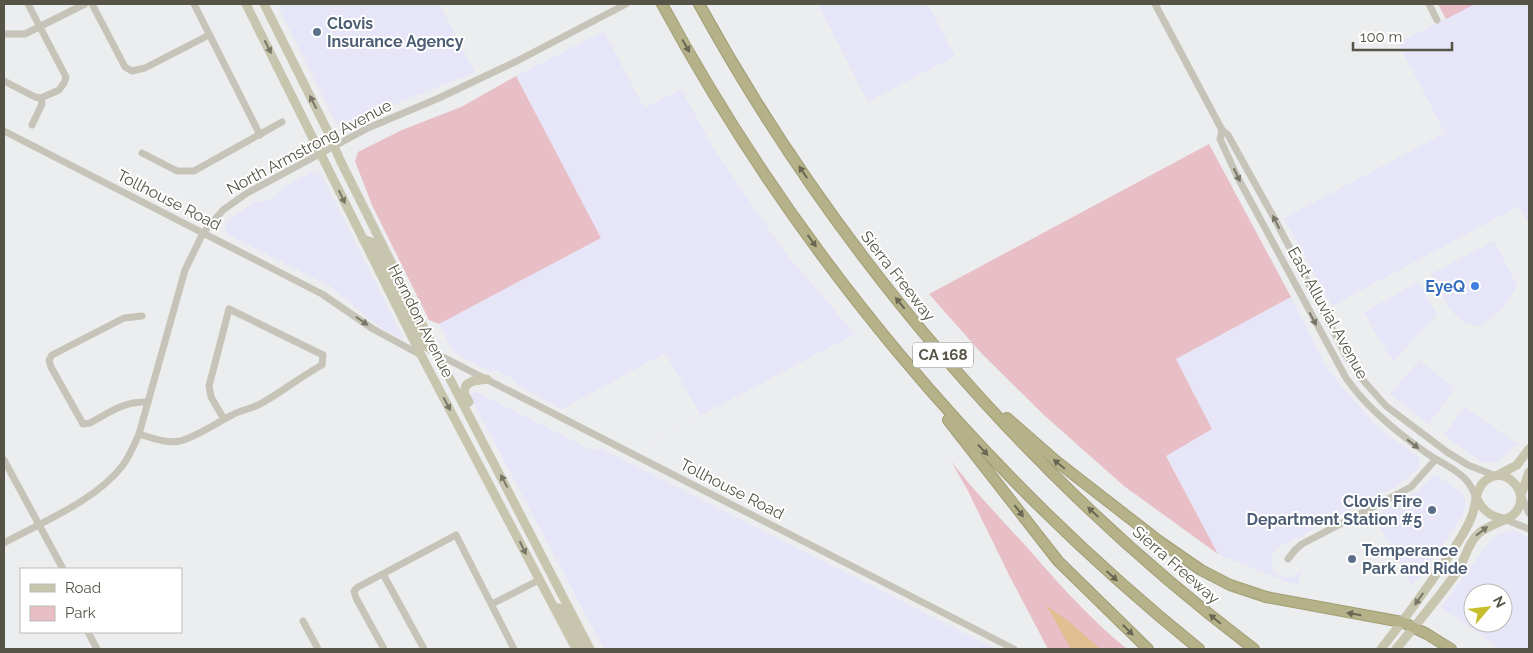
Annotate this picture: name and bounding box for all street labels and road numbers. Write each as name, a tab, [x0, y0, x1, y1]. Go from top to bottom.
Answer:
street label: North Armstrong Avenue	[223, 95, 395, 199]
street label: Tollhouse Road	[114, 166, 224, 234]
street label: Sierra Freeway	[857, 227, 939, 325]
street label: East Alluvial Avenue	[1284, 243, 1372, 383]
street label: Herndon Avenue	[384, 261, 458, 381]
road number: CA 168	[913, 342, 973, 368]
street label: Tollhouse Road	[677, 455, 787, 523]
street label: Sierra Freeway	[1129, 522, 1224, 608]

